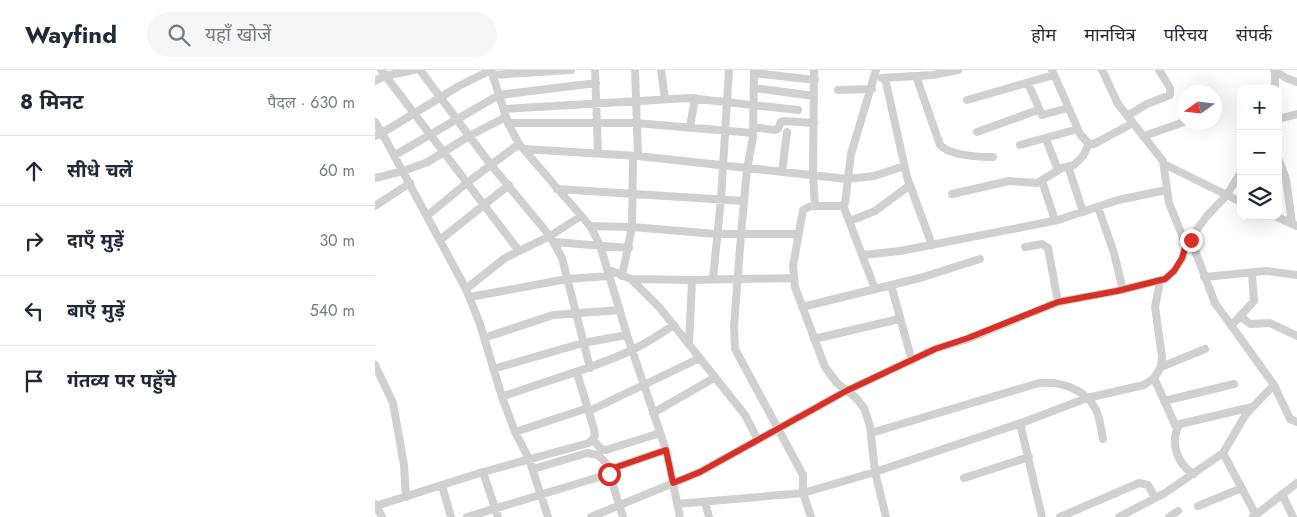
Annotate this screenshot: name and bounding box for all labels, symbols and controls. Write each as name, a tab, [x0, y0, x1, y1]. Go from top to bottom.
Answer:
search box	[147, 12, 497, 57]
text: Wayfind	[25, 17, 117, 52]
icon: search	[165, 21, 193, 49]
text: यहाँ खोजें	[205, 21, 271, 48]
text: होम	[1031, 22, 1056, 48]
text: मानचित्र	[1084, 22, 1136, 48]
text: परिचय	[1164, 22, 1208, 48]
text: संपर्क	[1236, 22, 1272, 48]
north arrow	[1177, 85, 1222, 130]
map controls	[1237, 85, 1282, 220]
button: +	[1237, 85, 1282, 130]
text: 8 मिनट	[20, 87, 84, 117]
text: पैदल · 630 m	[267, 91, 355, 114]
button: −	[1237, 130, 1282, 175]
icon: ahead	[20, 157, 48, 185]
text: सीधे चलें	[67, 157, 133, 184]
text: 60 m	[319, 159, 355, 182]
button: layers	[1237, 175, 1282, 220]
icon: right	[20, 227, 48, 255]
text: दाएँ मुड़ें	[67, 227, 124, 254]
text: 30 m	[319, 229, 355, 252]
route end	[1180, 229, 1203, 252]
icon: left	[20, 297, 48, 325]
text: बाएँ मुड़ें	[67, 297, 125, 324]
text: 540 m	[310, 299, 355, 322]
icon: arrive	[20, 367, 48, 395]
text: गंतव्य पर पहुँचे	[67, 367, 176, 394]
route start	[598, 463, 621, 486]

